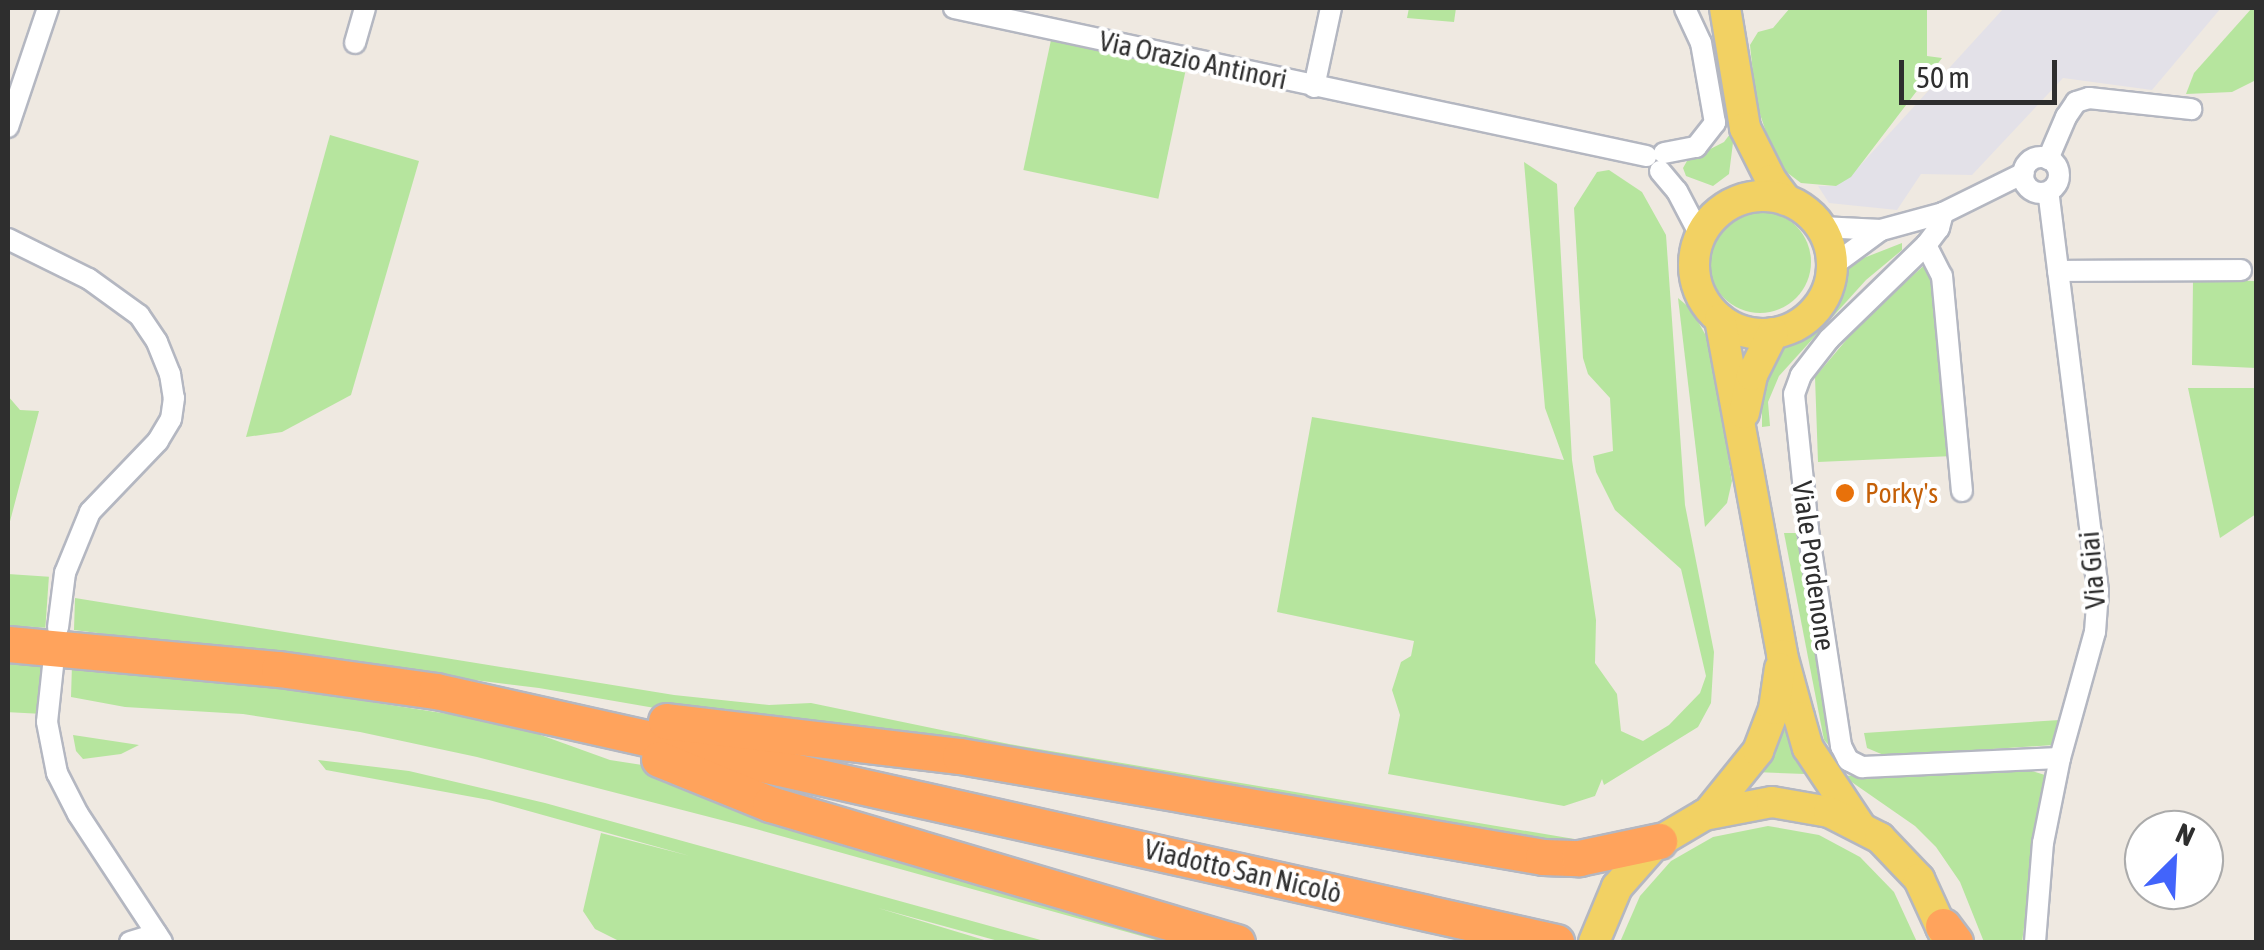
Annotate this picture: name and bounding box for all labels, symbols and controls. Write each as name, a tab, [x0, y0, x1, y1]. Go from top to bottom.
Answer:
street label: Via Orazio Antinori	[1096, 24, 1290, 96]
scale bar	[1904, 40, 2062, 102]
text: 50 m	[1916, 60, 1970, 94]
place label: Porky's	[1865, 476, 1938, 510]
street label: Viale Pordenone	[1785, 479, 1843, 653]
marker: Porky's	[1834, 482, 1856, 504]
street label: Via Giai	[2072, 530, 2112, 610]
north arrow	[2124, 810, 2224, 910]
text: N	[2171, 816, 2199, 852]
street label: Viadotto San Nicolò	[1141, 832, 1345, 910]

